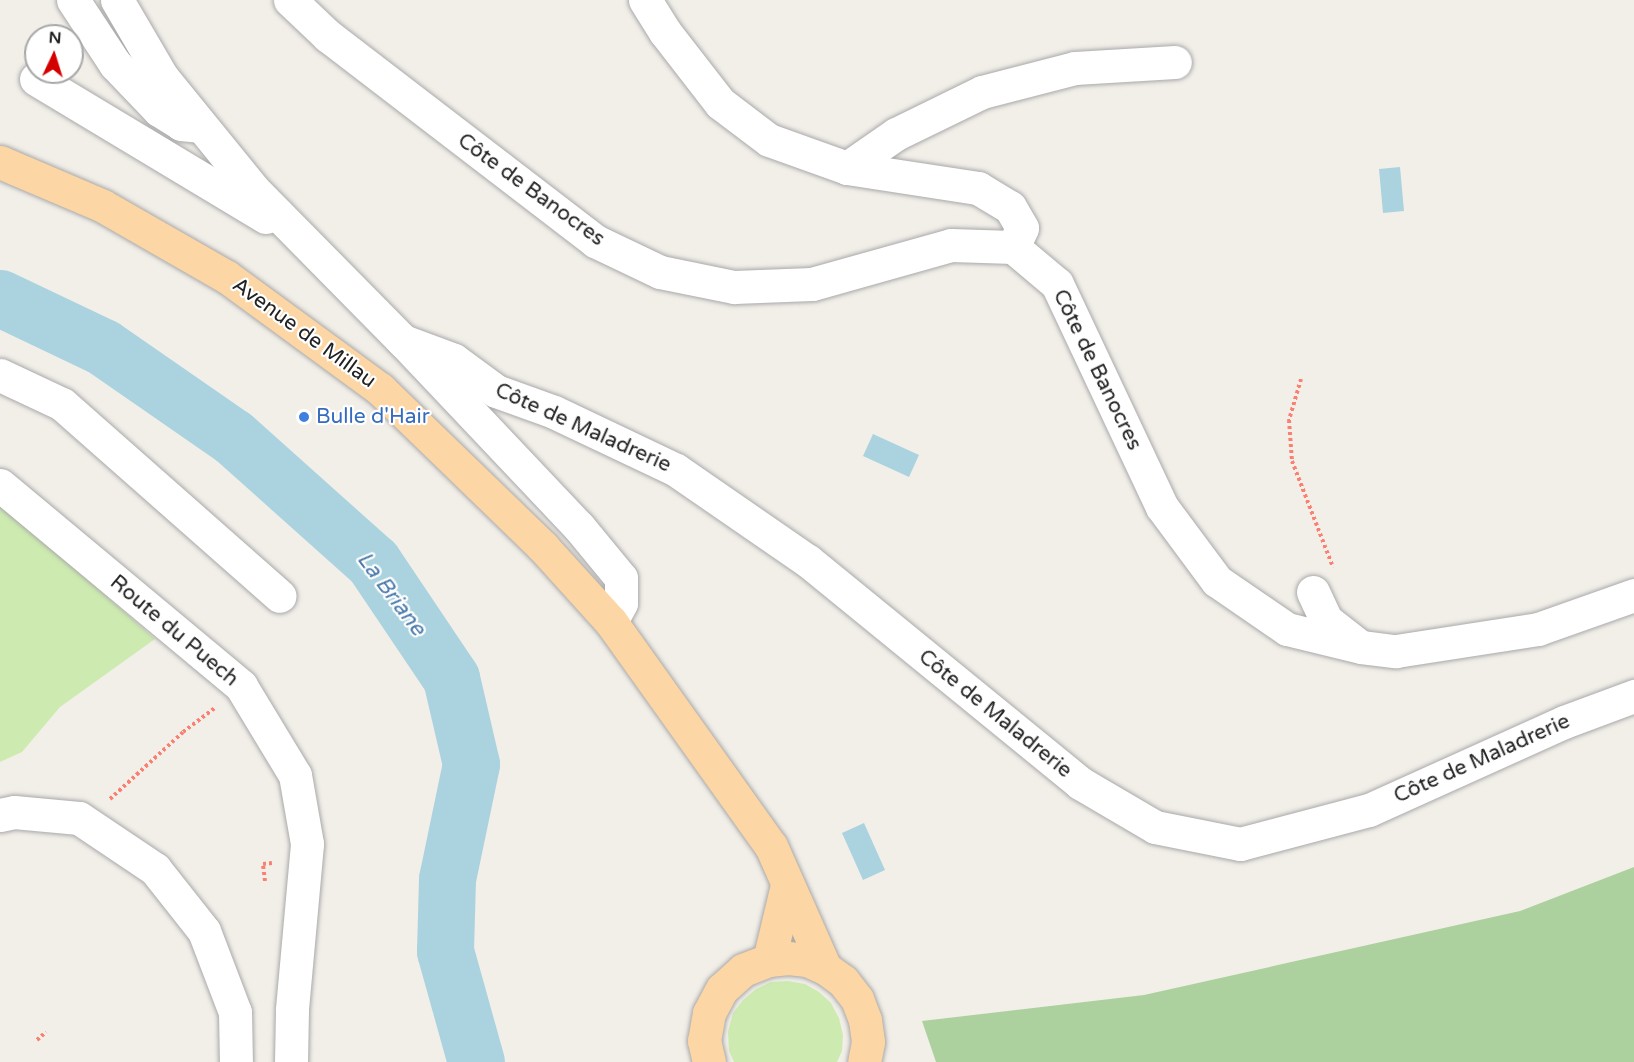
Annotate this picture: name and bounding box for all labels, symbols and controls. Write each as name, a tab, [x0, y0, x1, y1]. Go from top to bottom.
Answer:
north arrow	[24, 24, 84, 84]
text: N	[48, 28, 62, 48]
street label: Côte de Banocres	[453, 128, 609, 252]
street label: Avenue de Millau	[227, 272, 381, 394]
street label: Côte de Banocres	[1047, 286, 1147, 454]
street label: Côte de Maladrerie	[491, 378, 675, 478]
place label: Bulle d'Hair	[316, 404, 430, 430]
marker: Bulle d'Hair	[297, 410, 311, 424]
water label: La Briane	[351, 547, 431, 641]
street label: Route du Puech	[105, 570, 243, 692]
street label: Côte de Maladrerie	[913, 644, 1077, 784]
street label: Côte de Maladrerie	[1390, 709, 1574, 809]

